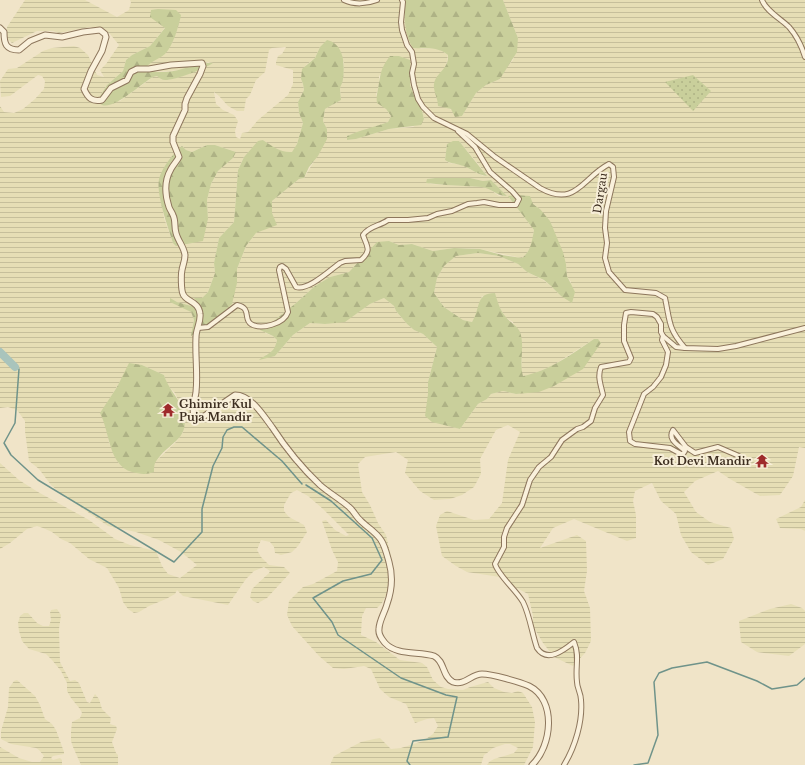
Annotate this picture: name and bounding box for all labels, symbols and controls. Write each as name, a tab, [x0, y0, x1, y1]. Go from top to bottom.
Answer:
street label: Dargau	[590, 171, 610, 214]
place label: Ghimire Kul Puja Mandir	[179, 397, 252, 424]
temple icon: Ghimire Kul Puja Mandir	[160, 402, 176, 418]
temple icon: Kot Devi Mandir	[754, 453, 770, 469]
place label: Kot Devi Mandir	[654, 454, 752, 468]

